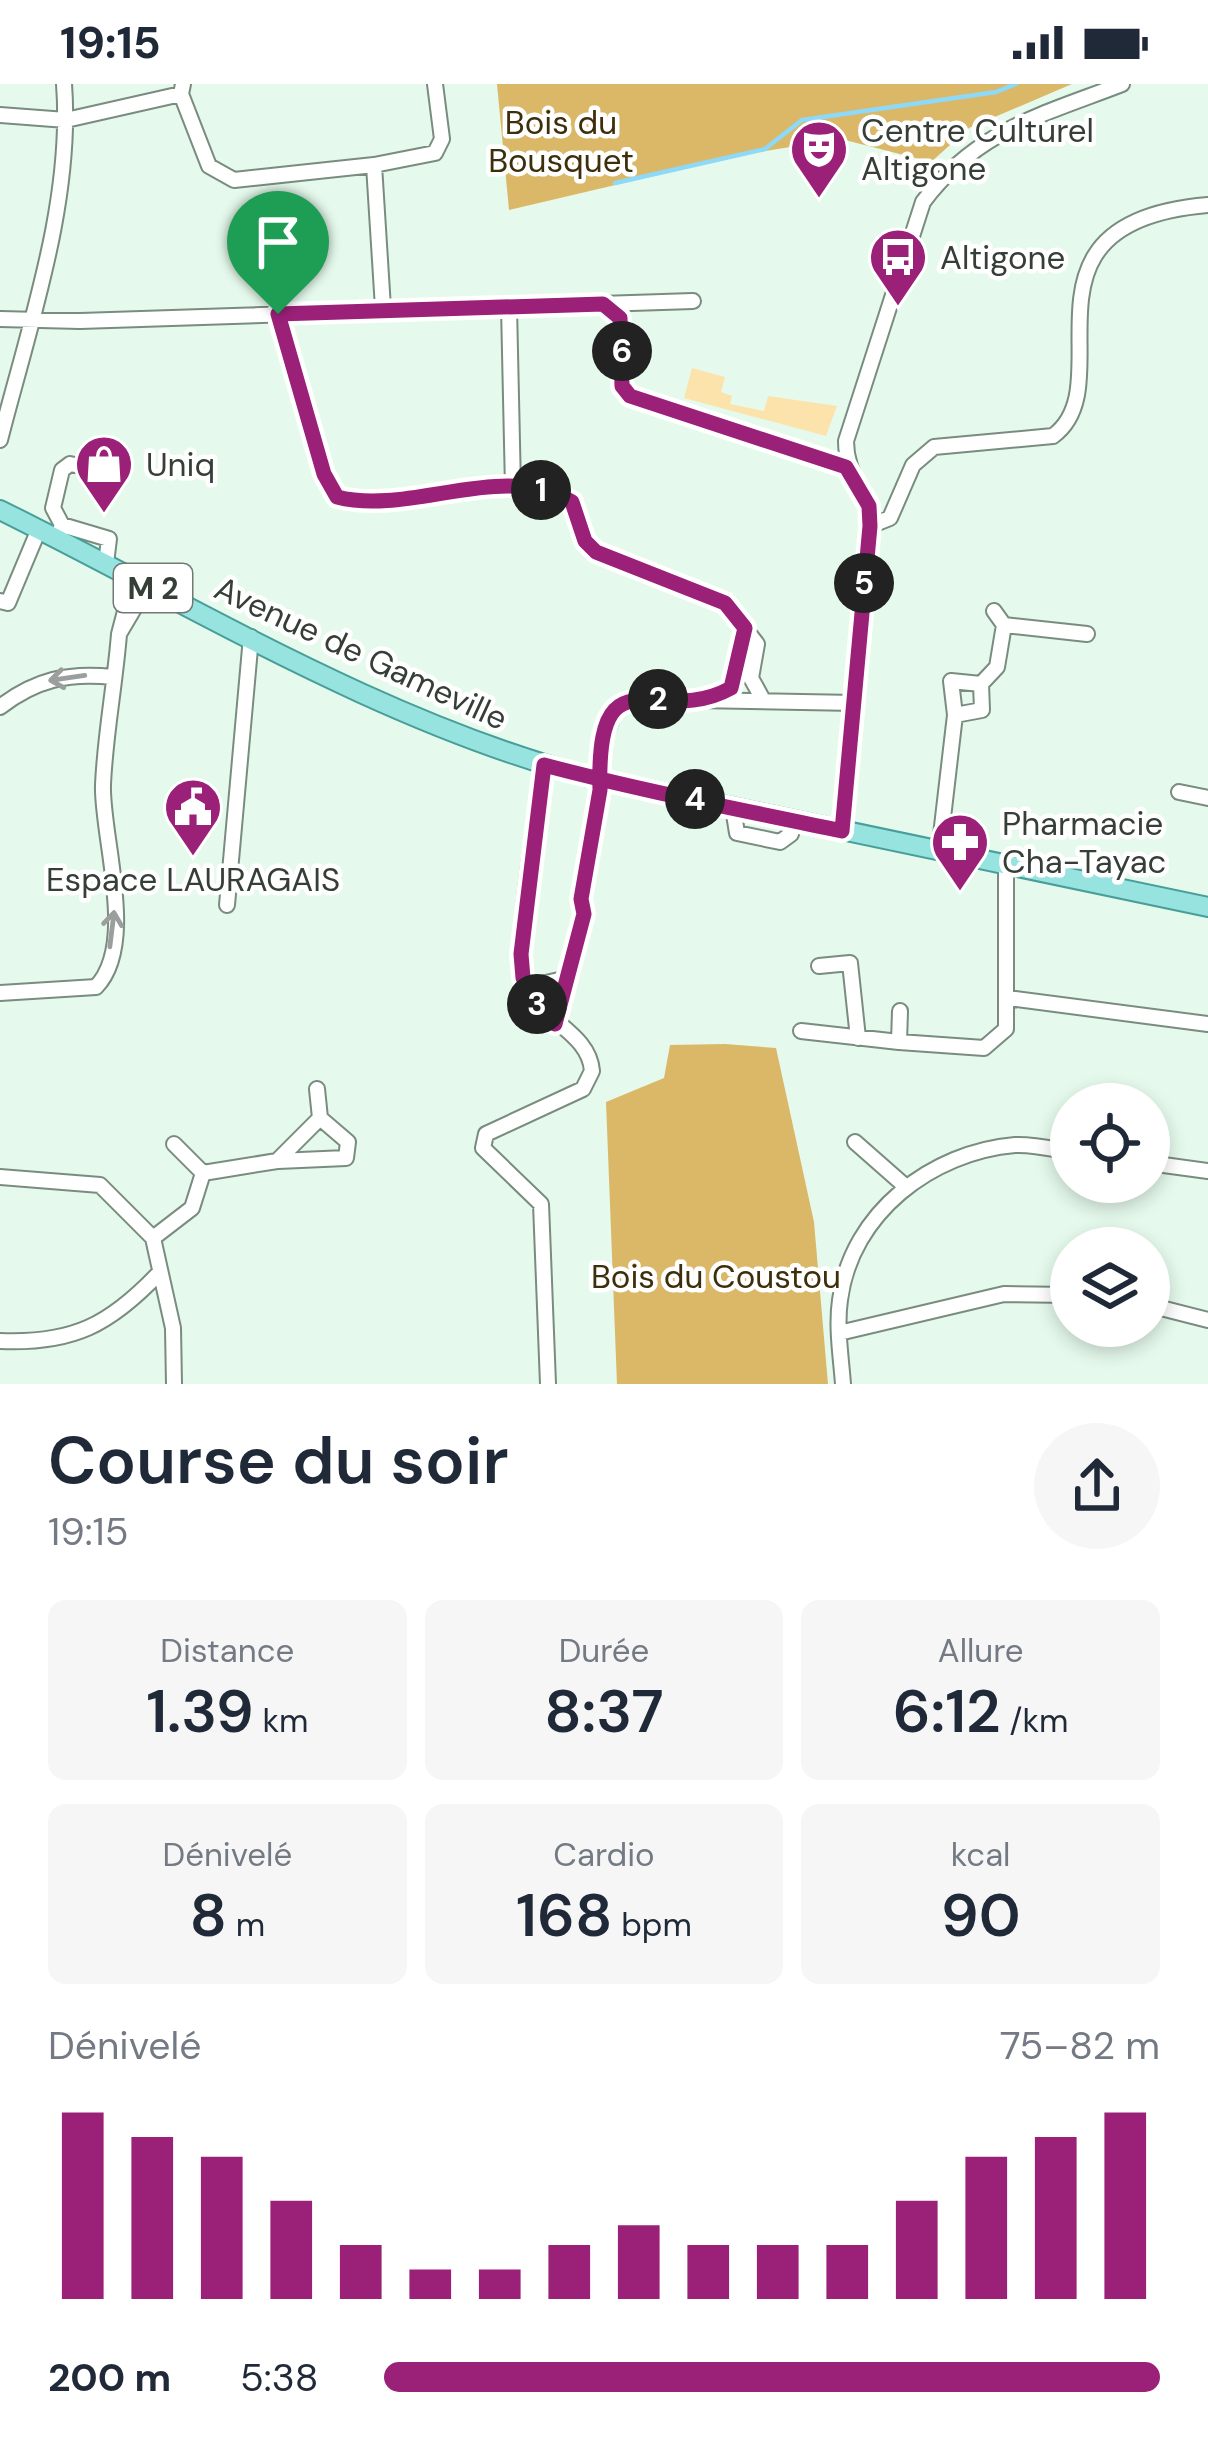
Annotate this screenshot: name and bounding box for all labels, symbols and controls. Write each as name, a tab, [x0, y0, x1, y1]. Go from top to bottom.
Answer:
text: 19:15	[60, 13, 161, 72]
park label: Bois du Bousquet	[488, 101, 634, 182]
place label: Centre Culturel Altigone	[861, 109, 1094, 190]
theatre icon: Centre Culturel Altigone	[788, 118, 850, 200]
pin	[227, 191, 329, 314]
icon: arrive	[245, 209, 311, 275]
bus stop icon: Altigone	[867, 226, 929, 308]
place label: Altigone	[940, 236, 1065, 279]
pin: 6	[592, 321, 652, 381]
text: 6	[612, 329, 632, 372]
shop icon: Uniq	[73, 433, 135, 515]
place label: Uniq	[146, 443, 215, 486]
pin: 1	[511, 460, 571, 520]
text: 1	[535, 468, 547, 511]
pin: 5	[834, 553, 894, 613]
text: 5	[854, 561, 874, 604]
road number: M 2	[114, 564, 192, 612]
street label: Avenue de Gameville	[208, 566, 514, 740]
one-way arrow	[48, 667, 87, 689]
pin: 2	[628, 669, 688, 729]
text: 2	[648, 677, 668, 720]
pin: 4	[665, 769, 725, 829]
public building icon: Espace LAURAGAIS	[162, 776, 224, 858]
text: 4	[684, 777, 706, 820]
place label: Pharmacie Cha-Tayac	[1002, 802, 1166, 883]
pharmacy icon: Pharmacie Cha-Tayac	[929, 811, 991, 893]
place label: Espace LAURAGAIS	[46, 858, 340, 901]
one-way arrow	[102, 910, 124, 949]
pin: 3	[507, 974, 567, 1034]
text: 3	[527, 982, 547, 1025]
map controls	[1050, 1083, 1170, 1347]
button: locate	[1050, 1083, 1170, 1203]
button: layers	[1050, 1227, 1170, 1347]
park label: Bois du Coustou	[591, 1255, 841, 1298]
text: Course du soir	[48, 1418, 509, 1503]
button: share	[1034, 1423, 1160, 1549]
text: 19:15	[48, 1506, 129, 1557]
text: Distance	[160, 1629, 294, 1672]
text: Durée	[559, 1629, 649, 1672]
text: Allure	[938, 1629, 1024, 1672]
text: 1.39	[146, 1672, 254, 1751]
text: 8:37	[544, 1672, 664, 1751]
text: 6:12	[893, 1672, 1001, 1751]
text: km	[254, 1699, 308, 1742]
text: /km	[1001, 1699, 1068, 1742]
text: Dénivelé	[162, 1833, 292, 1876]
text: Cardio	[553, 1833, 655, 1876]
text: kcal	[951, 1833, 1010, 1876]
text: 8	[189, 1876, 227, 1955]
text: 168	[516, 1876, 612, 1955]
text: 90	[941, 1876, 1021, 1955]
text: m	[227, 1903, 265, 1946]
text: bpm	[612, 1903, 692, 1946]
text: Dénivelé	[48, 2020, 201, 2071]
text: 75–82 m	[1000, 2020, 1160, 2071]
text: 200 m	[48, 2352, 171, 2403]
text: 5:38	[240, 2352, 318, 2403]

